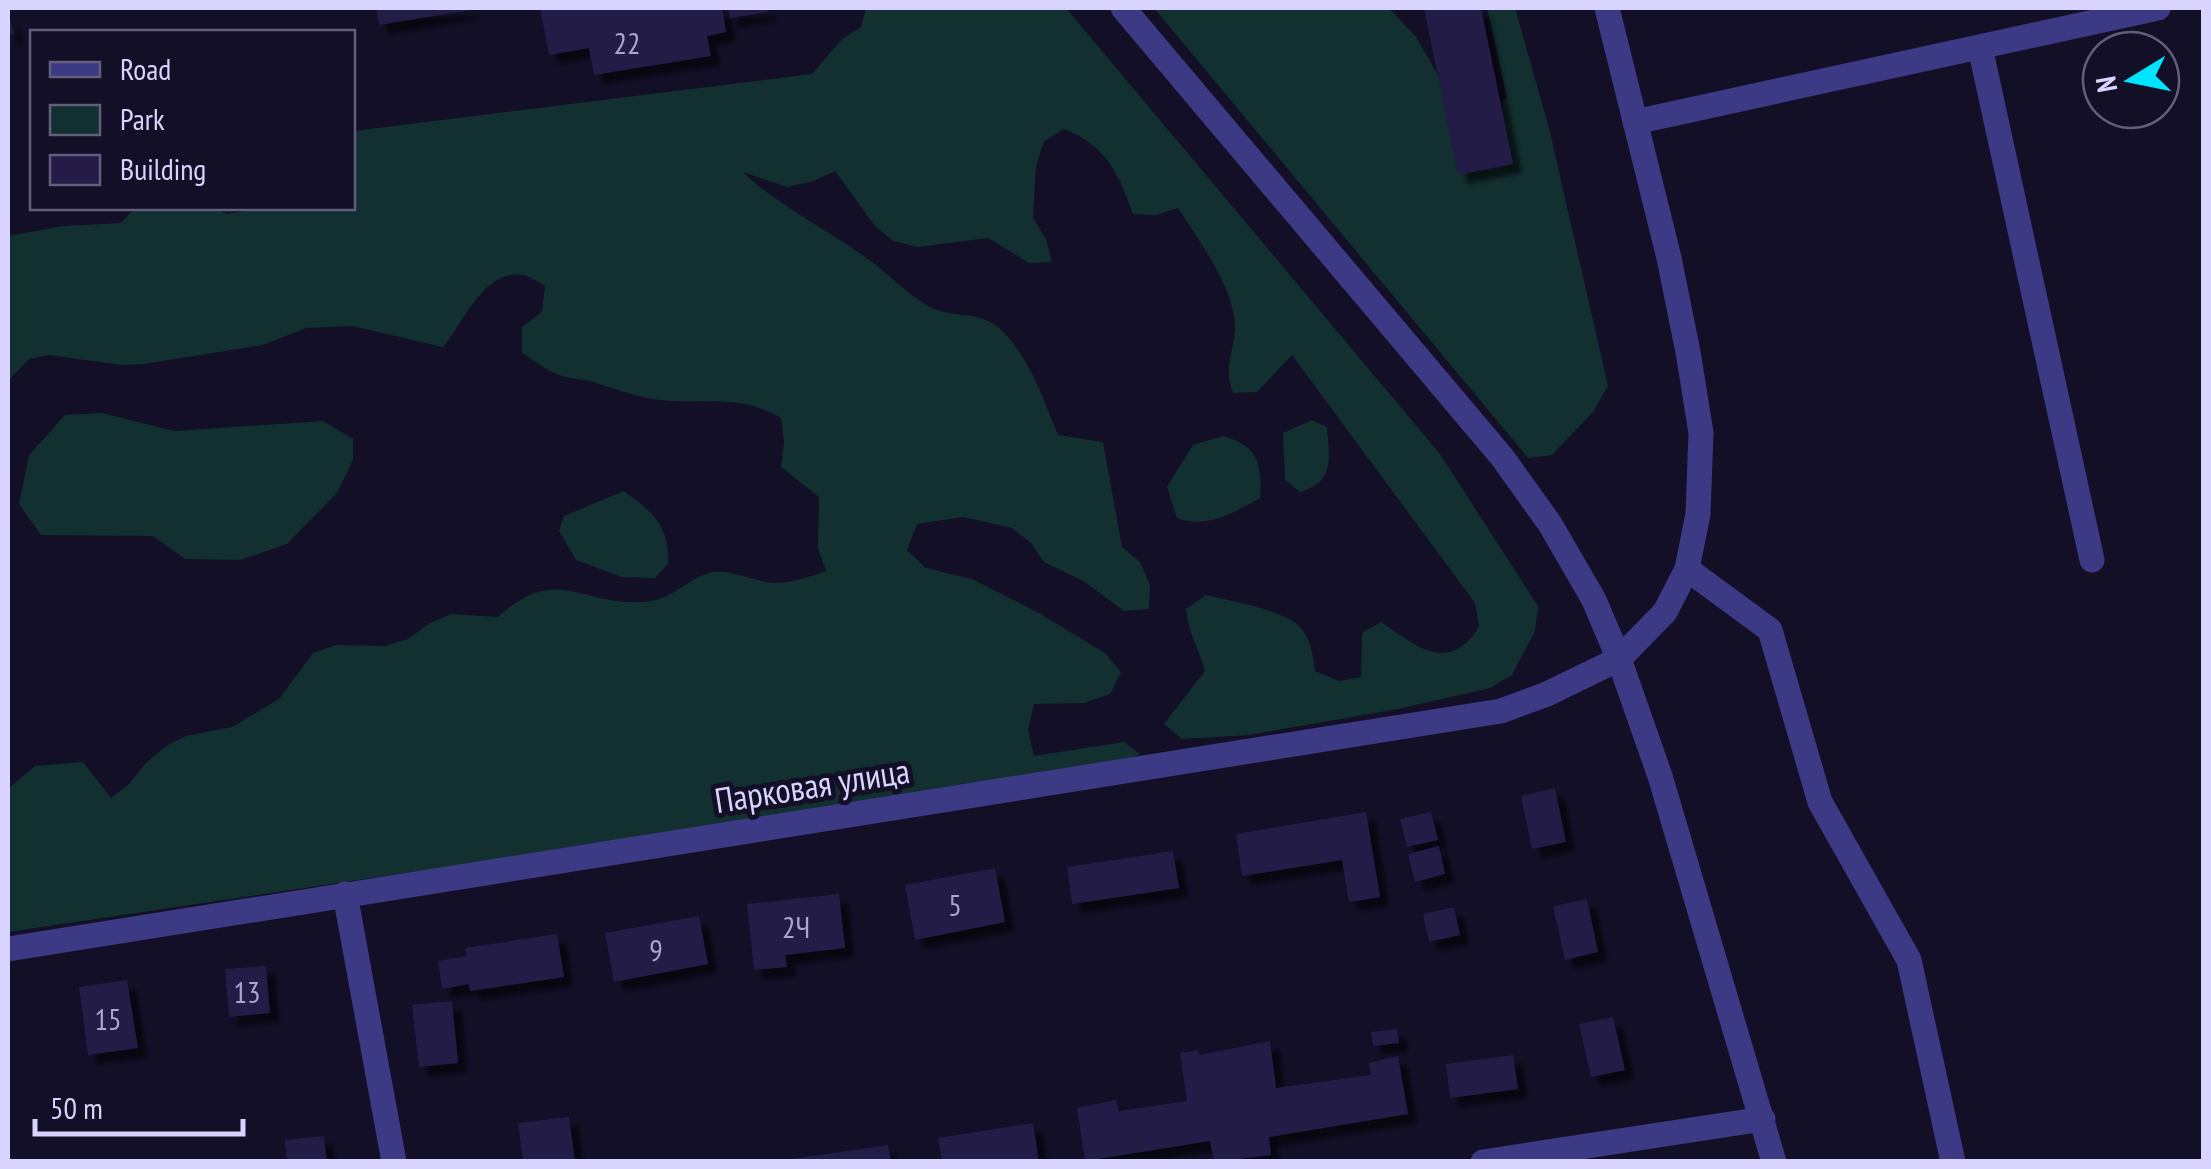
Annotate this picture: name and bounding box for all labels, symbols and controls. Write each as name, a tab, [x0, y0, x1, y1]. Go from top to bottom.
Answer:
house number: 22	[614, 23, 641, 62]
legend	[30, 30, 355, 210]
north arrow	[2081, 30, 2181, 130]
text: Road	[120, 49, 171, 88]
text: N	[2086, 74, 2125, 95]
text: Park	[120, 99, 165, 138]
text: Building	[120, 149, 206, 188]
street label: Парковая улица	[711, 747, 913, 823]
house number: 5	[948, 885, 962, 924]
house number: 2Ч	[782, 907, 810, 946]
house number: 9	[649, 930, 663, 969]
house number: 13	[234, 972, 261, 1011]
house number: 15	[95, 999, 122, 1038]
scale bar	[35, 1074, 242, 1136]
text: 50 m	[50, 1088, 103, 1127]

